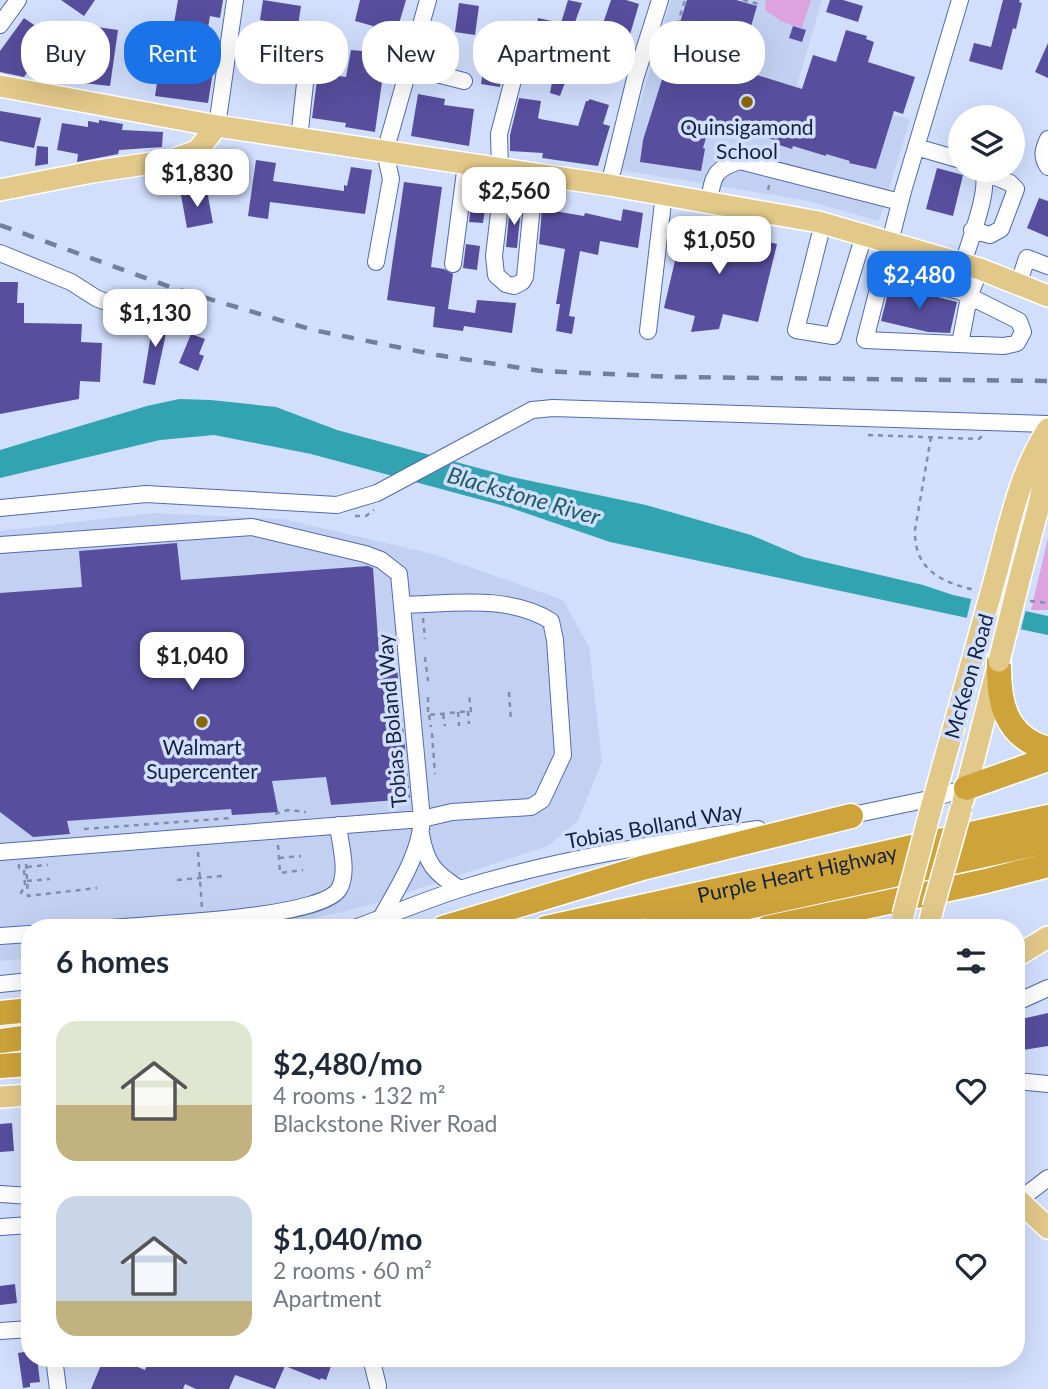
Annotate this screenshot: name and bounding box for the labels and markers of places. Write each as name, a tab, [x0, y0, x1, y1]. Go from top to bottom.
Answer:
marker: Quinsigamond School	[739, 94, 755, 110]
place label: Quinsigamond School	[680, 114, 814, 163]
pin: $1,830	[140, 150, 254, 209]
pin: $2,560	[457, 168, 571, 227]
pin: $1,050	[662, 216, 776, 276]
pin: $2,480	[862, 252, 976, 311]
pin: $1,130	[98, 290, 212, 349]
pin: $1,040	[135, 632, 249, 692]
marker: Walmart Supercenter	[194, 714, 210, 730]
place label: Walmart Supercenter	[146, 734, 258, 783]

